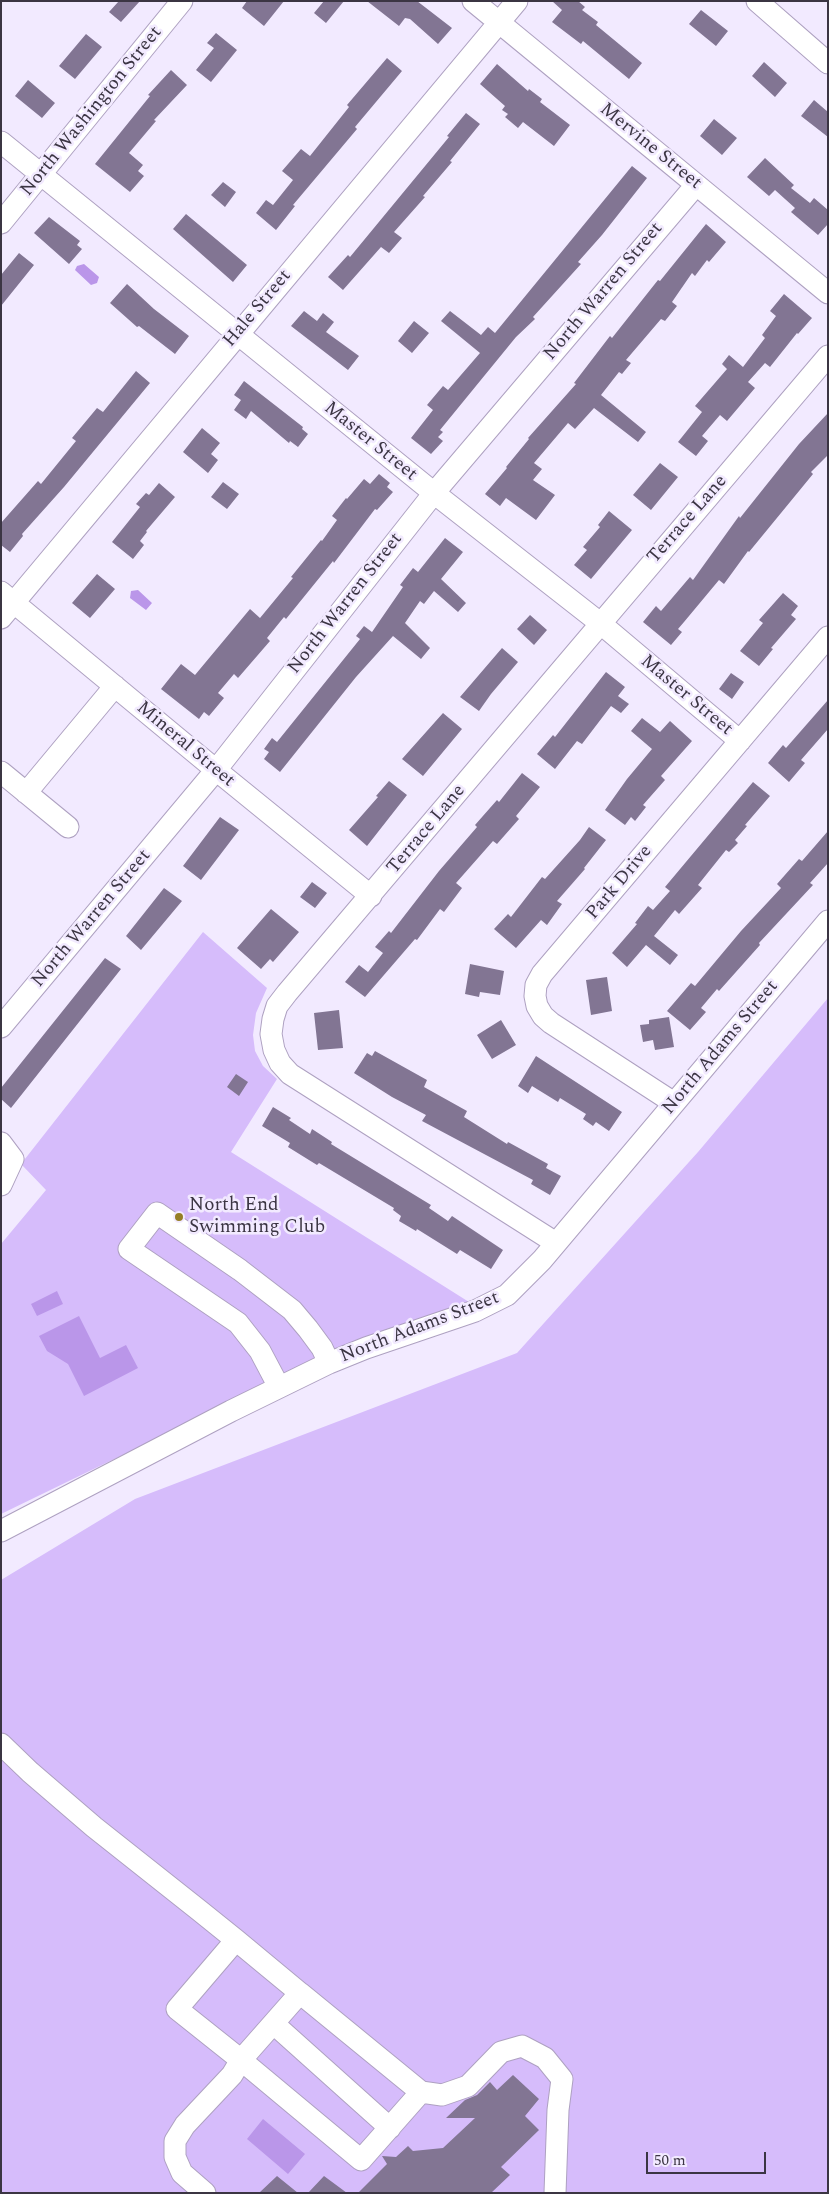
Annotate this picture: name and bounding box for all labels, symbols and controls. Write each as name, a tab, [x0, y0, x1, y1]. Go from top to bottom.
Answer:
street label: North Washington Street	[16, 22, 168, 202]
street label: Mervine Street	[594, 99, 706, 195]
street label: North Warren Street	[540, 218, 668, 366]
street label: Hale Street	[219, 266, 297, 352]
street label: Master Street	[319, 397, 421, 487]
street label: Terrace Lane	[643, 471, 733, 569]
street label: North Warren Street	[284, 529, 408, 679]
street label: Master Street	[635, 651, 737, 741]
street label: Mineral Street	[131, 697, 239, 793]
street label: Terrace Lane	[383, 780, 471, 880]
street label: Park Drive	[582, 841, 658, 925]
street label: North Warren Street	[28, 845, 156, 993]
street label: North Adams Street	[658, 976, 784, 1120]
place label: North End Swimming Club	[189, 1195, 325, 1239]
marker: North End Swimming Club	[173, 1211, 185, 1223]
street label: North Adams Street	[337, 1287, 503, 1369]
scale bar	[649, 2142, 769, 2174]
text: 50 m	[654, 2149, 686, 2172]

